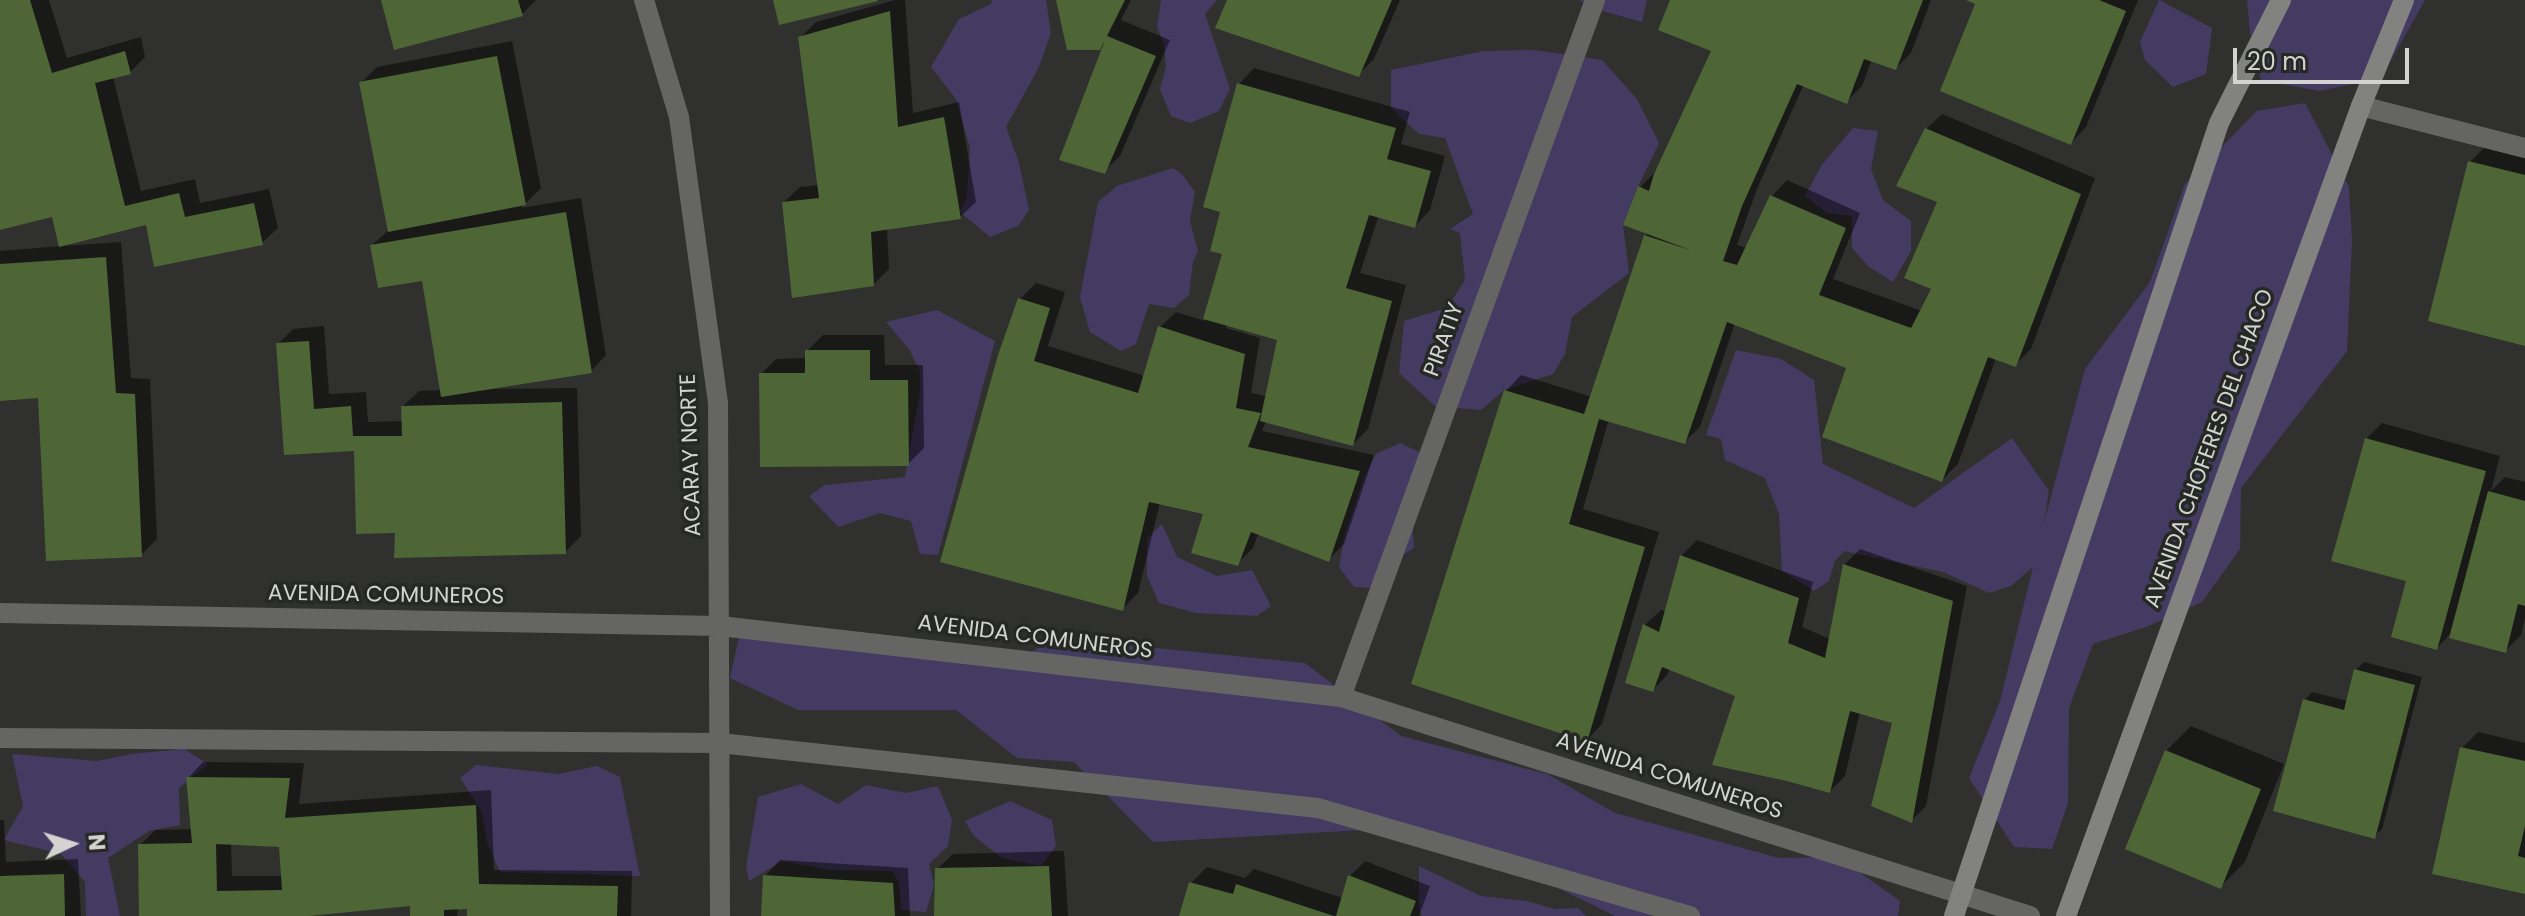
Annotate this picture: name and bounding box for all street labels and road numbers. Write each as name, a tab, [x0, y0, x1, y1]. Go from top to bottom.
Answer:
street label: AVENIDA CHOFERES DEL CHACO	[2140, 286, 2280, 612]
street label: PIRATIY	[1420, 300, 1470, 380]
street label: ACARAY NORTE	[676, 373, 708, 537]
street label: AVENIDA COMUNEROS	[268, 581, 504, 611]
street label: AVENIDA COMUNEROS	[916, 610, 1154, 666]
street label: AVENIDA COMUNEROS	[1552, 728, 1786, 826]

